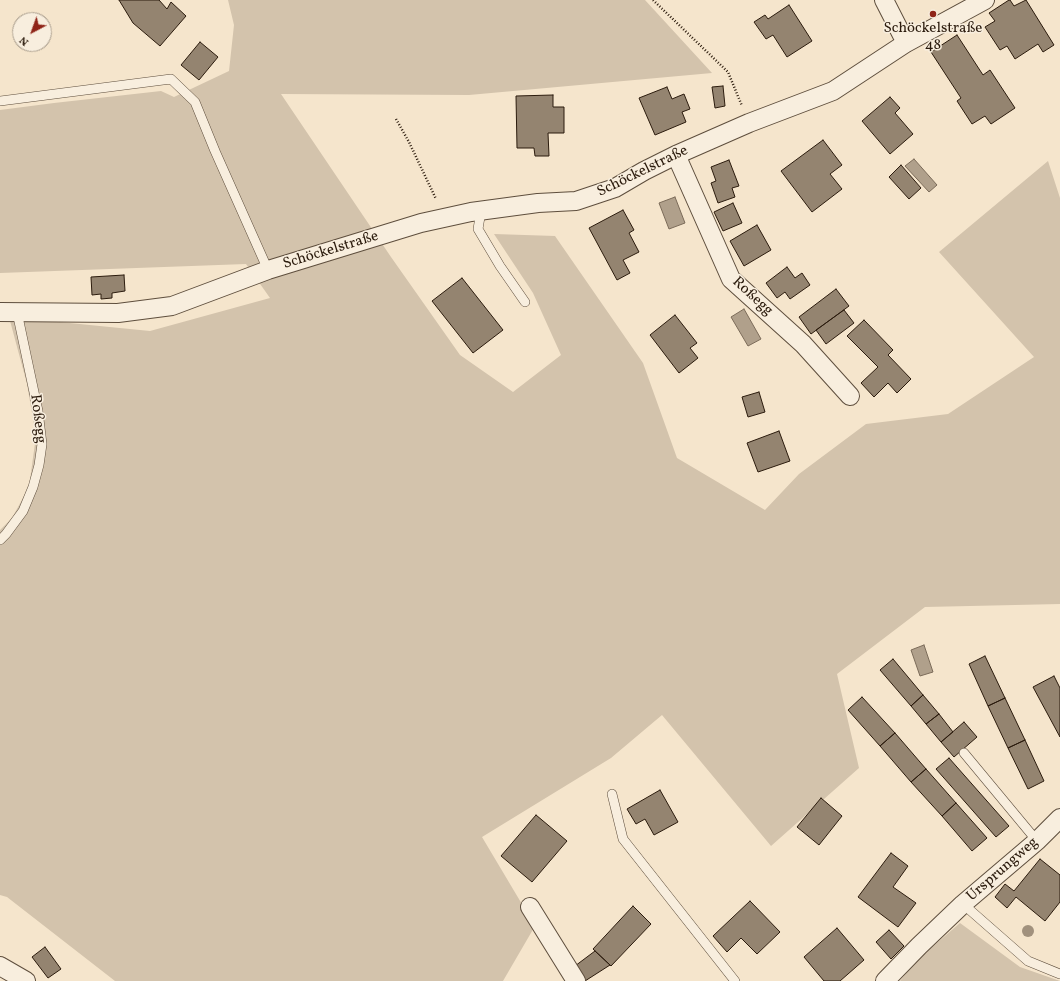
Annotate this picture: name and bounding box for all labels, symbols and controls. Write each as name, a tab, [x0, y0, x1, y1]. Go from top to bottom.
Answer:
marker: Schöckelstraße 48	[928, 9, 938, 19]
north arrow	[12, 12, 52, 52]
place label: Schöckelstraße 48	[884, 20, 982, 55]
text: N	[17, 32, 32, 49]
street label: Schöckelstraße	[595, 142, 691, 202]
street label: Schöckelstraße	[281, 228, 381, 274]
street label: Roßegg	[728, 274, 776, 320]
street label: Roßegg	[25, 393, 49, 445]
street label: Ursprungweg	[964, 834, 1042, 906]

